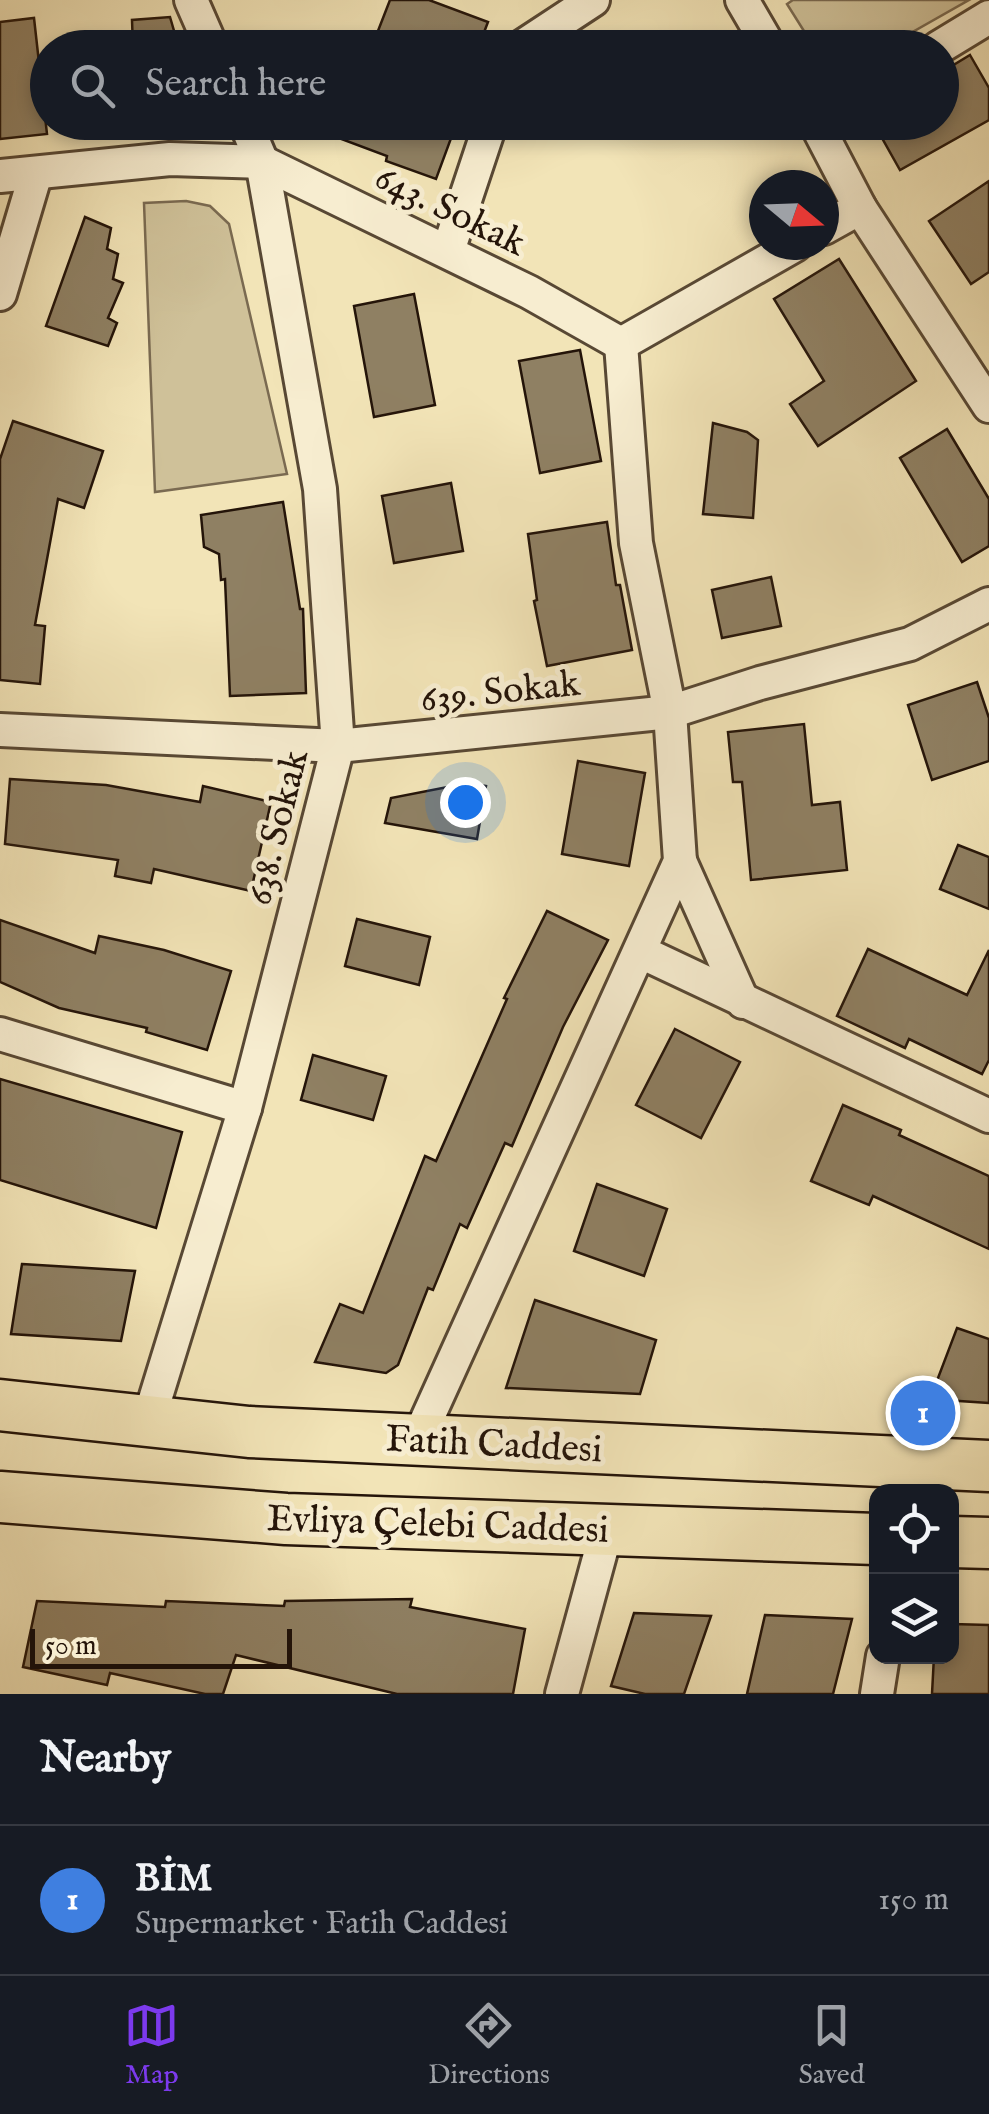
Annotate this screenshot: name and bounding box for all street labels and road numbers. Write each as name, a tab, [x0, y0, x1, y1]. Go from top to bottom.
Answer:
street label: 643. Sokak	[366, 155, 534, 269]
street label: 639. Sokak	[418, 661, 583, 725]
street label: 638. Sokak	[236, 744, 322, 910]
street label: Fatih Caddesi	[384, 1416, 603, 1476]
street label: Evliya Çelebi Caddesi	[266, 1496, 610, 1556]

